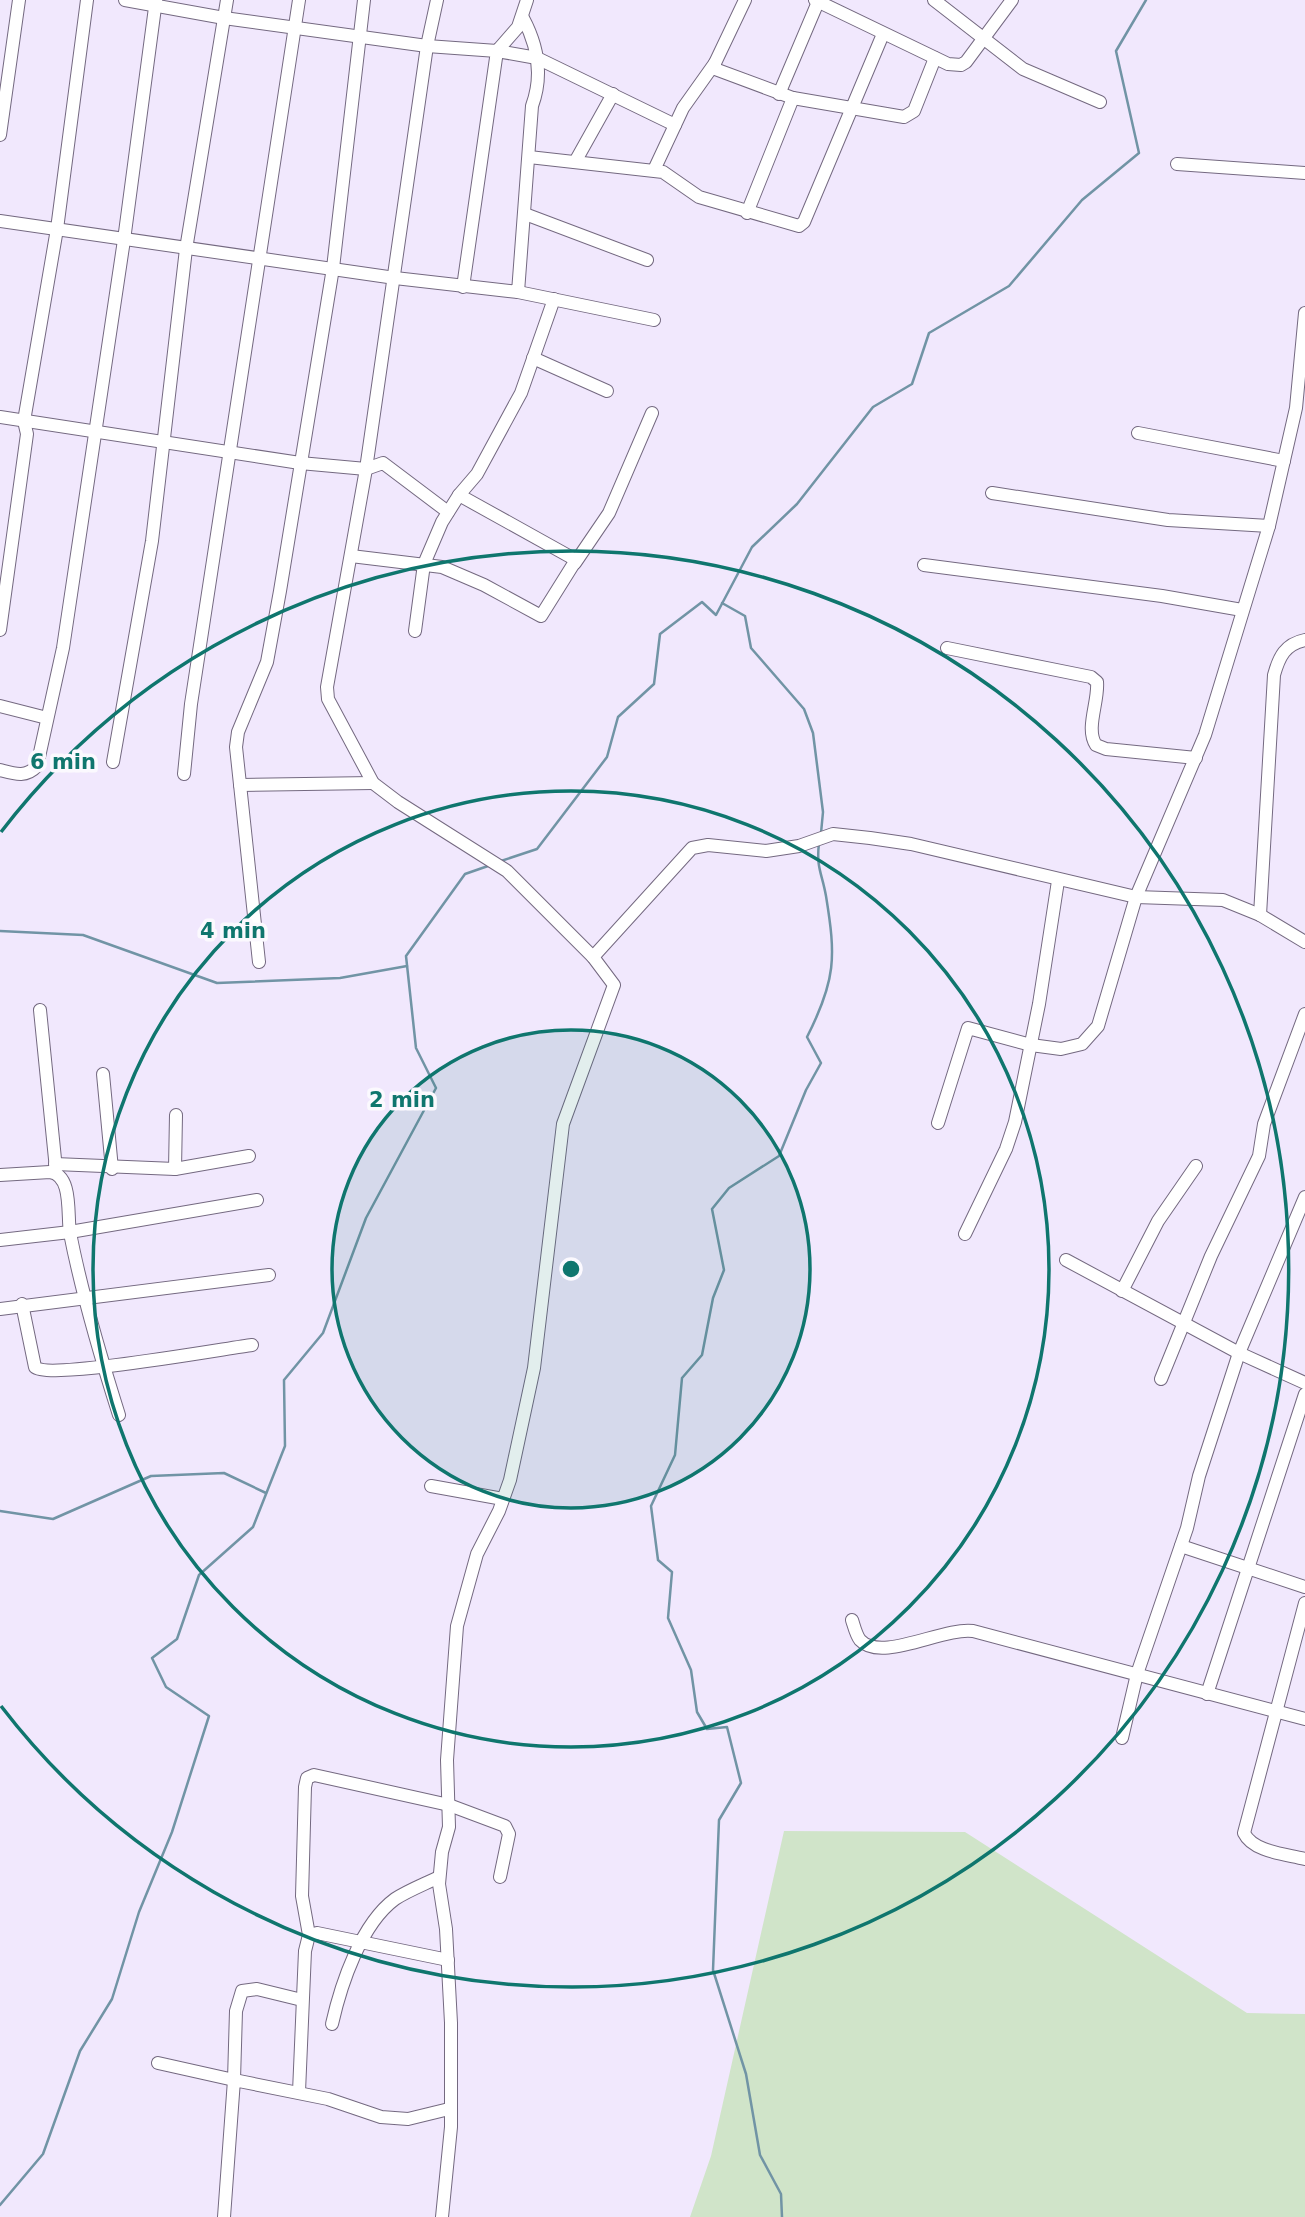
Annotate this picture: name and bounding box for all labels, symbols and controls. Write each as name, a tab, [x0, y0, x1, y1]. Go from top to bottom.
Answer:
text: 6 min	[30, 750, 96, 774]
text: 4 min	[200, 919, 266, 943]
text: 2 min	[369, 1088, 435, 1112]
centre of rings	[559, 1257, 583, 1281]

